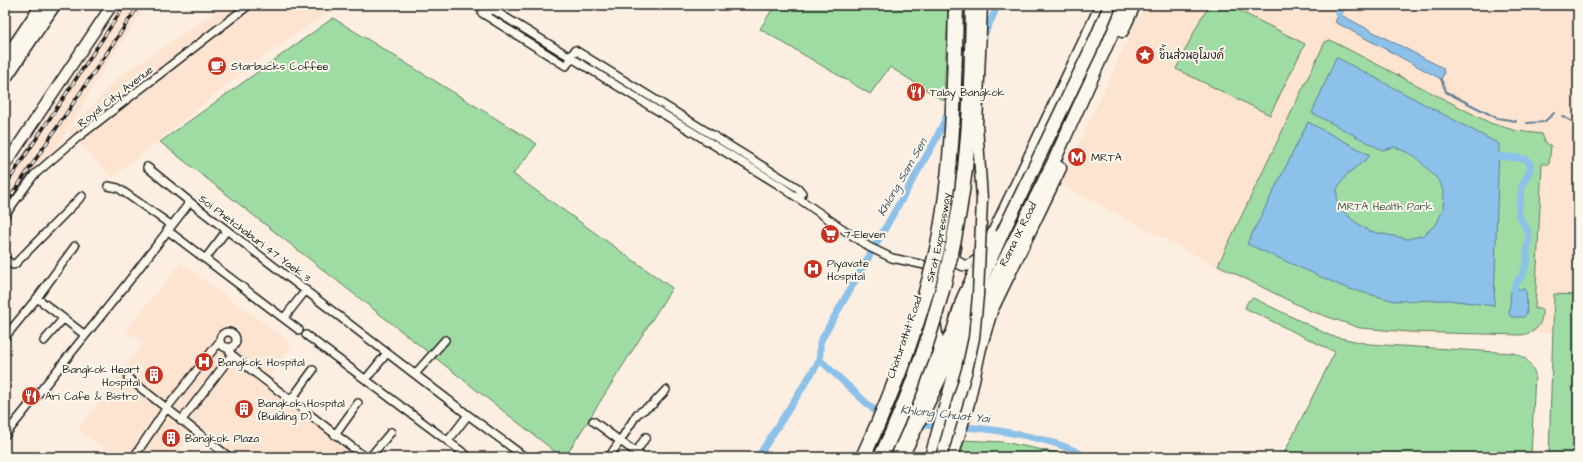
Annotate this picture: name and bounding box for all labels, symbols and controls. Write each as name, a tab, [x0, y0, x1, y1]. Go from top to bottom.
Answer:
place icon: ชิ้นส่วนอุโมงค์	[1134, 44, 1156, 66]
place label: ชิ้นส่วนอุโมงค์	[1159, 44, 1224, 64]
cafe icon: Starbucks Coffee	[206, 55, 228, 77]
place label: Starbucks Coffee	[231, 59, 329, 74]
street label: Royal City Avenue	[74, 62, 157, 131]
restaurant icon: Talay Bangkok	[905, 81, 927, 103]
place label: Talay Bangkok	[930, 85, 1005, 101]
water label: Khlong Sam Sen	[873, 134, 933, 220]
metro station icon: MRTA	[1066, 146, 1088, 168]
place label: MRTA	[1091, 150, 1122, 165]
street label: Soi Phetchaburi 47 Yaek 3	[196, 191, 314, 286]
street label: Sirat Expressway	[922, 192, 955, 284]
street label: Rama IX Road	[996, 199, 1040, 269]
park label: MRTA Health Park	[1338, 199, 1433, 214]
supermarket icon: 7-Eleven	[819, 223, 841, 245]
place label: 7-Eleven	[844, 227, 886, 242]
place label: Piyavate Hospital	[827, 256, 869, 284]
hospital icon: Piyavate Hospital	[802, 258, 824, 280]
street label: Chaturathit Road	[883, 294, 926, 380]
hospital icon: Bangkok Hospital	[193, 351, 215, 373]
place label: Bangkok Hospital	[218, 355, 305, 371]
place label: Bangkok Heart Hospital	[63, 362, 141, 390]
building icon: Bangkok Heart Hospital	[143, 364, 165, 386]
restaurant icon: Ari Cafe & Bistro	[20, 385, 42, 407]
place label: Ari Cafe & Bistro	[45, 389, 139, 404]
place label: Bangkok Hospital (Building D)	[258, 396, 345, 425]
building icon: Bangkok Hospital (Building D)	[233, 398, 255, 420]
water label: Khlong Chuat Yai	[899, 401, 992, 429]
building icon: Bangkok Plaza	[160, 427, 182, 449]
place label: Bangkok Plaza	[185, 431, 259, 447]

